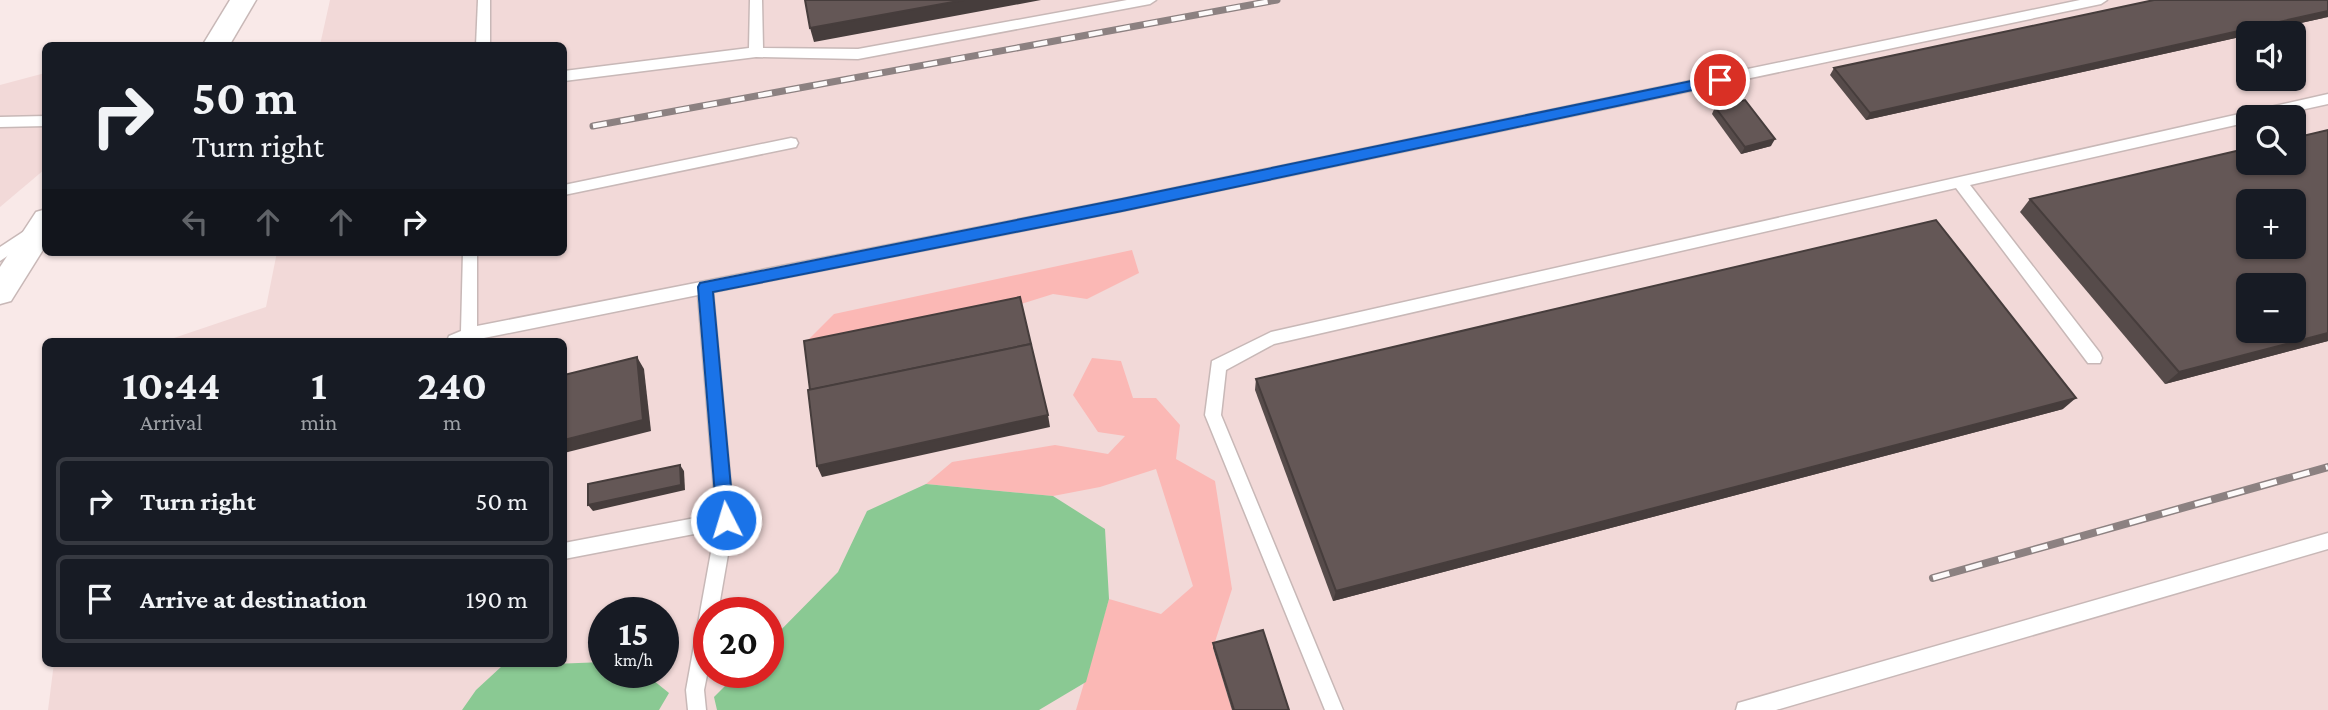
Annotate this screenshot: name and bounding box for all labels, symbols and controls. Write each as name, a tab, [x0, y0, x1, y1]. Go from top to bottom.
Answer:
map controls	[2236, 21, 2306, 343]
button: sound	[2236, 21, 2306, 91]
pin	[1690, 50, 1750, 110]
icon: arrive	[1701, 61, 1739, 99]
icon: right	[77, 70, 168, 161]
text: 50 m	[192, 70, 297, 125]
button: search	[2236, 105, 2306, 175]
text: Turn right	[192, 128, 324, 164]
button: +	[2236, 189, 2306, 259]
icon: left	[176, 203, 214, 241]
icon: ahead	[249, 203, 287, 241]
icon: ahead	[322, 203, 360, 241]
icon: right	[395, 203, 433, 241]
button: −	[2236, 273, 2306, 343]
text: 10:44	[122, 361, 220, 408]
text: 1	[311, 361, 327, 408]
text: 240	[417, 361, 487, 408]
text: Arrival	[140, 409, 202, 435]
text: min	[300, 409, 337, 435]
text: m	[443, 409, 461, 435]
icon: right	[81, 482, 119, 520]
position arrow	[689, 483, 763, 557]
text: Turn right	[140, 487, 256, 516]
text: 50 m	[475, 487, 528, 516]
icon: arrive	[81, 580, 119, 618]
text: Arrive at destination	[140, 585, 367, 614]
text: 190 m	[466, 585, 528, 614]
speed limit sign: 20	[693, 597, 784, 688]
text: 15	[618, 614, 649, 653]
text: km/h	[614, 650, 653, 670]

